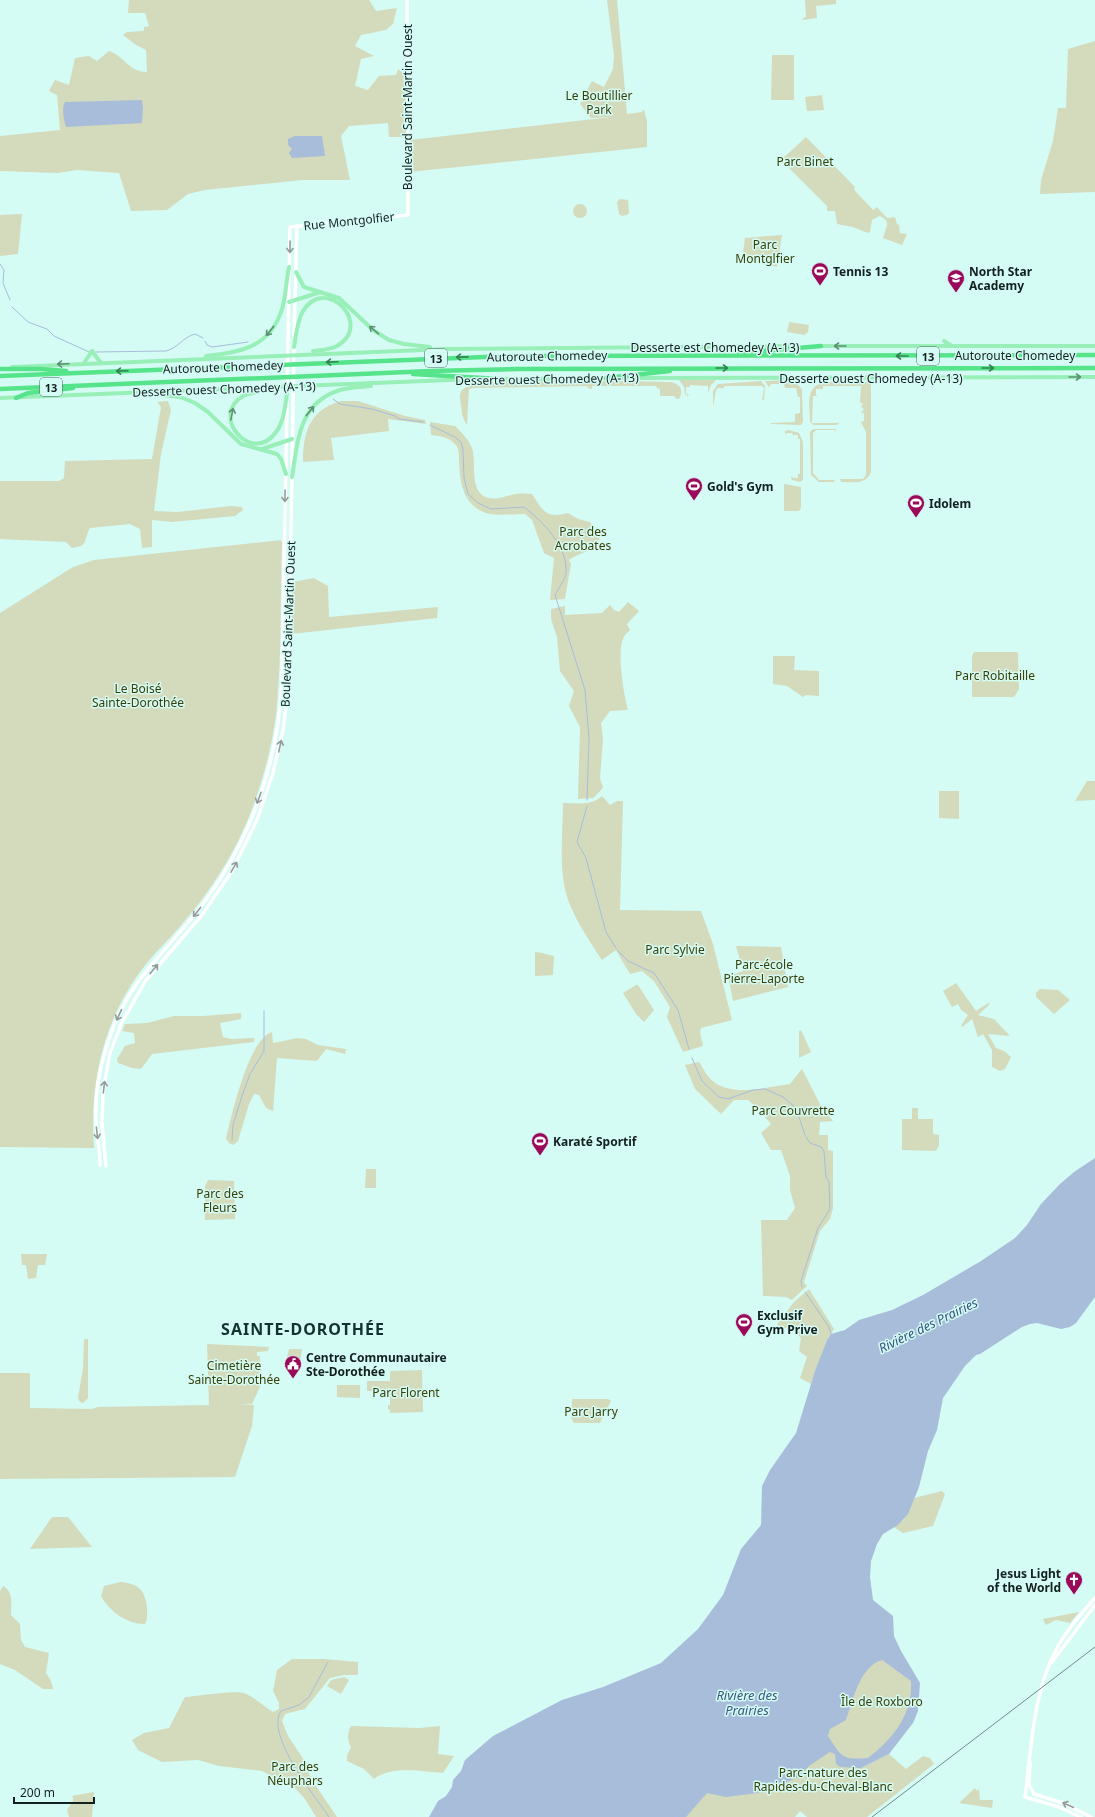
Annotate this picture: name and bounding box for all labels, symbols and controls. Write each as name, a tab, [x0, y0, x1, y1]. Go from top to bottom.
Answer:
street label: Boulevard Saint-Martin Ouest	[399, 23, 416, 190]
park label: Le Boutillier Park	[565, 87, 633, 118]
park label: Parc Binet	[776, 153, 834, 170]
street label: Rue Montgolfier	[303, 208, 395, 234]
park label: Parc Montglfier	[735, 236, 795, 267]
one-way arrow	[286, 240, 294, 253]
sports icon: Tennis 13	[810, 261, 830, 286]
place label: Tennis 13	[833, 263, 888, 280]
place label: North Star Academy	[969, 263, 1033, 294]
school or university icon: North Star Academy	[946, 268, 966, 293]
one-way arrow	[266, 325, 274, 336]
one-way arrow	[369, 325, 379, 334]
street label: Desserte est Chomedey (A-13)	[631, 339, 800, 356]
one-way arrow	[834, 342, 847, 350]
street label: Autoroute Chomedey	[487, 346, 608, 366]
road number: 13	[917, 347, 939, 365]
street label: Autoroute Chomedey	[955, 347, 1076, 364]
road number: 13	[425, 349, 447, 367]
one-way arrow	[896, 352, 909, 360]
one-way arrow	[456, 353, 469, 361]
street label: Autoroute Chomedey	[162, 356, 284, 378]
one-way arrow	[326, 358, 339, 366]
one-way arrow	[57, 360, 70, 368]
one-way arrow	[715, 364, 728, 372]
one-way arrow	[981, 364, 994, 372]
one-way arrow	[116, 367, 129, 374]
street label: Desserte ouest Chomedey (A-13)	[455, 369, 639, 389]
street label: Desserte ouest Chomedey (A-13)	[779, 370, 963, 387]
one-way arrow	[1068, 373, 1081, 381]
street label: Desserte ouest Chomedey (A-13)	[132, 377, 316, 401]
road number: 13	[40, 378, 62, 396]
one-way arrow	[306, 406, 315, 417]
one-way arrow	[228, 407, 236, 420]
sports icon: Gold's Gym	[684, 476, 704, 501]
place label: Gold's Gym	[707, 478, 774, 495]
one-way arrow	[282, 489, 289, 502]
sports icon: Idolem	[906, 493, 926, 518]
place label: Idolem	[929, 495, 971, 512]
park label: Parc des Acrobates	[555, 523, 611, 554]
street label: Boulevard Saint-Martin Ouest	[277, 540, 299, 707]
park label: Parc Robitaille	[955, 667, 1035, 684]
park label: Le Boisé Sainte-Dorothée	[92, 680, 184, 711]
one-way arrow	[276, 740, 284, 753]
one-way arrow	[255, 792, 262, 805]
one-way arrow	[230, 861, 238, 873]
one-way arrow	[192, 906, 201, 917]
park label: Parc Sylvie	[645, 941, 705, 958]
park label: Parc-école Pierre-Laporte	[723, 956, 805, 987]
one-way arrow	[150, 964, 158, 975]
one-way arrow	[114, 1008, 122, 1020]
one-way arrow	[100, 1081, 108, 1094]
park label: Parc Couvrette	[752, 1102, 835, 1119]
one-way arrow	[94, 1127, 101, 1140]
sports icon: Karaté Sportif	[530, 1131, 550, 1156]
place label: Karaté Sportif	[553, 1133, 638, 1150]
park label: Parc des Fleurs	[196, 1185, 244, 1216]
water label: Rivière des Prairies	[875, 1293, 981, 1357]
place label: Exclusif Gym Prive	[757, 1307, 818, 1338]
sports icon: Exclusif Gym Prive	[734, 1312, 754, 1337]
district label: SAINTE-DOROTHÉE	[221, 1318, 385, 1340]
place label: Centre Communautaire Ste-Dorothée	[306, 1349, 447, 1380]
public building icon: Centre Communautaire Ste-Dorothée	[283, 1354, 303, 1379]
park label: Cimetière Sainte-Dorothée	[188, 1357, 280, 1388]
park label: Parc Florent	[372, 1384, 440, 1401]
park label: Parc Jarry	[564, 1403, 619, 1420]
place label: Jesus Light of the World	[987, 1565, 1061, 1596]
church icon: Jesus Light of the World	[1064, 1570, 1084, 1595]
water label: Rivière des Prairies	[716, 1686, 778, 1719]
park label: Île de Roxboro	[841, 1693, 923, 1710]
park label: Parc des Néuphars	[267, 1758, 323, 1789]
park label: Parc-nature des Rapides-du-Cheval-Blanc	[753, 1764, 893, 1795]
scale bar	[14, 1779, 94, 1805]
text: 200 m	[20, 1784, 55, 1801]
one-way arrow	[1063, 1801, 1075, 1808]

